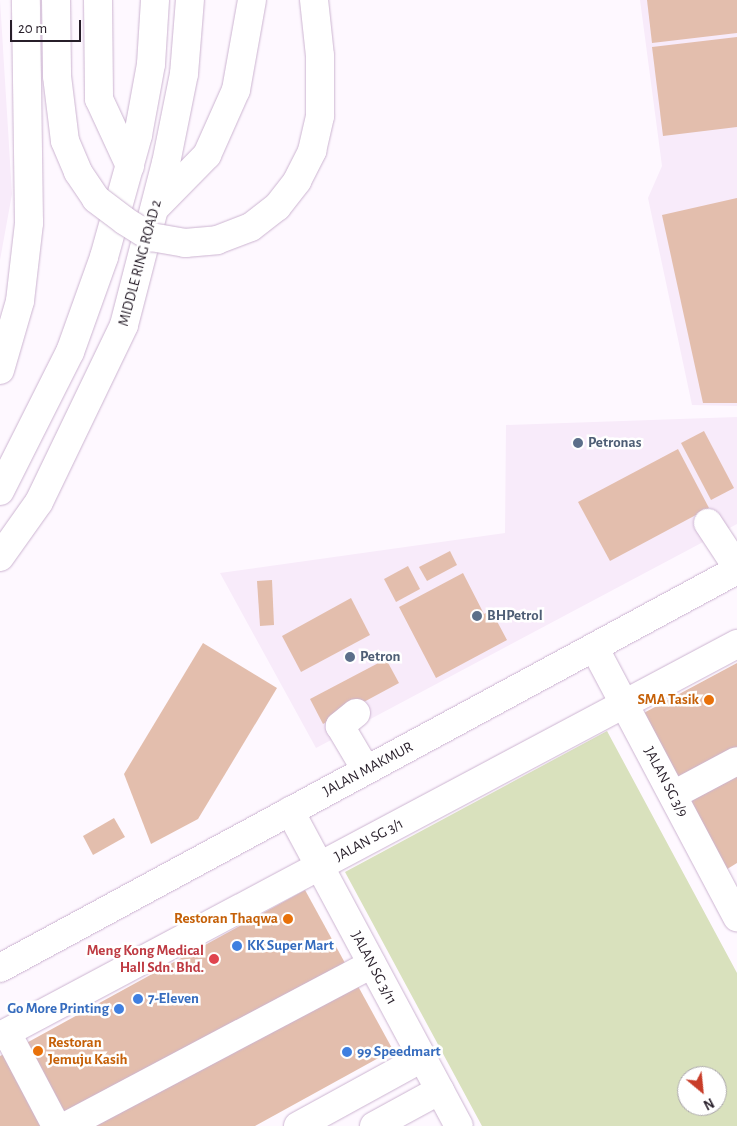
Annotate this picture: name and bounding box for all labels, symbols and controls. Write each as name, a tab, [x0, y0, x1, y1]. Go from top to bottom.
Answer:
scale bar	[12, 10, 84, 42]
text: 20 m	[18, 21, 47, 36]
street label: MIDDLE RING ROAD 2	[114, 198, 166, 328]
place label: Petronas	[588, 434, 641, 452]
marker: Petronas	[572, 437, 584, 449]
place label: BHPetrol	[487, 607, 543, 625]
marker: BHPetrol	[471, 610, 483, 622]
place label: Petron	[360, 648, 400, 666]
marker: Petron	[344, 651, 356, 663]
place label: SMA Tasik	[637, 691, 699, 709]
marker: SMA Tasik	[703, 694, 715, 706]
street label: JALAN MAKMUR	[320, 738, 416, 800]
street label: JALAN SG 3/9	[640, 744, 692, 820]
street label: JALAN SG 3/1	[332, 814, 406, 866]
place label: Restoran Thaqwa	[174, 910, 278, 928]
marker: Restoran Thaqwa	[282, 913, 294, 925]
street label: JALAN SG 3/11	[347, 928, 401, 1008]
place label: KK Super Mart	[247, 937, 334, 955]
marker: KK Super Mart	[231, 940, 243, 952]
place label: Meng Kong Medical Hall Sdn. Bhd.	[87, 941, 204, 976]
marker: Meng Kong Medical Hall Sdn. Bhd.	[208, 953, 220, 965]
place label: 7-Eleven	[148, 990, 199, 1008]
marker: 7-Eleven	[132, 993, 144, 1005]
place label: Go More Printing	[7, 1000, 109, 1018]
marker: Go More Printing	[113, 1003, 125, 1015]
place label: Restoran Jemuju Kasih	[48, 1033, 128, 1068]
place label: 99 Speedmart	[357, 1043, 441, 1061]
marker: Restoran Jemuju Kasih	[32, 1045, 44, 1057]
marker: 99 Speedmart	[341, 1046, 353, 1058]
north arrow	[677, 1066, 727, 1116]
text: N	[701, 1095, 716, 1112]

